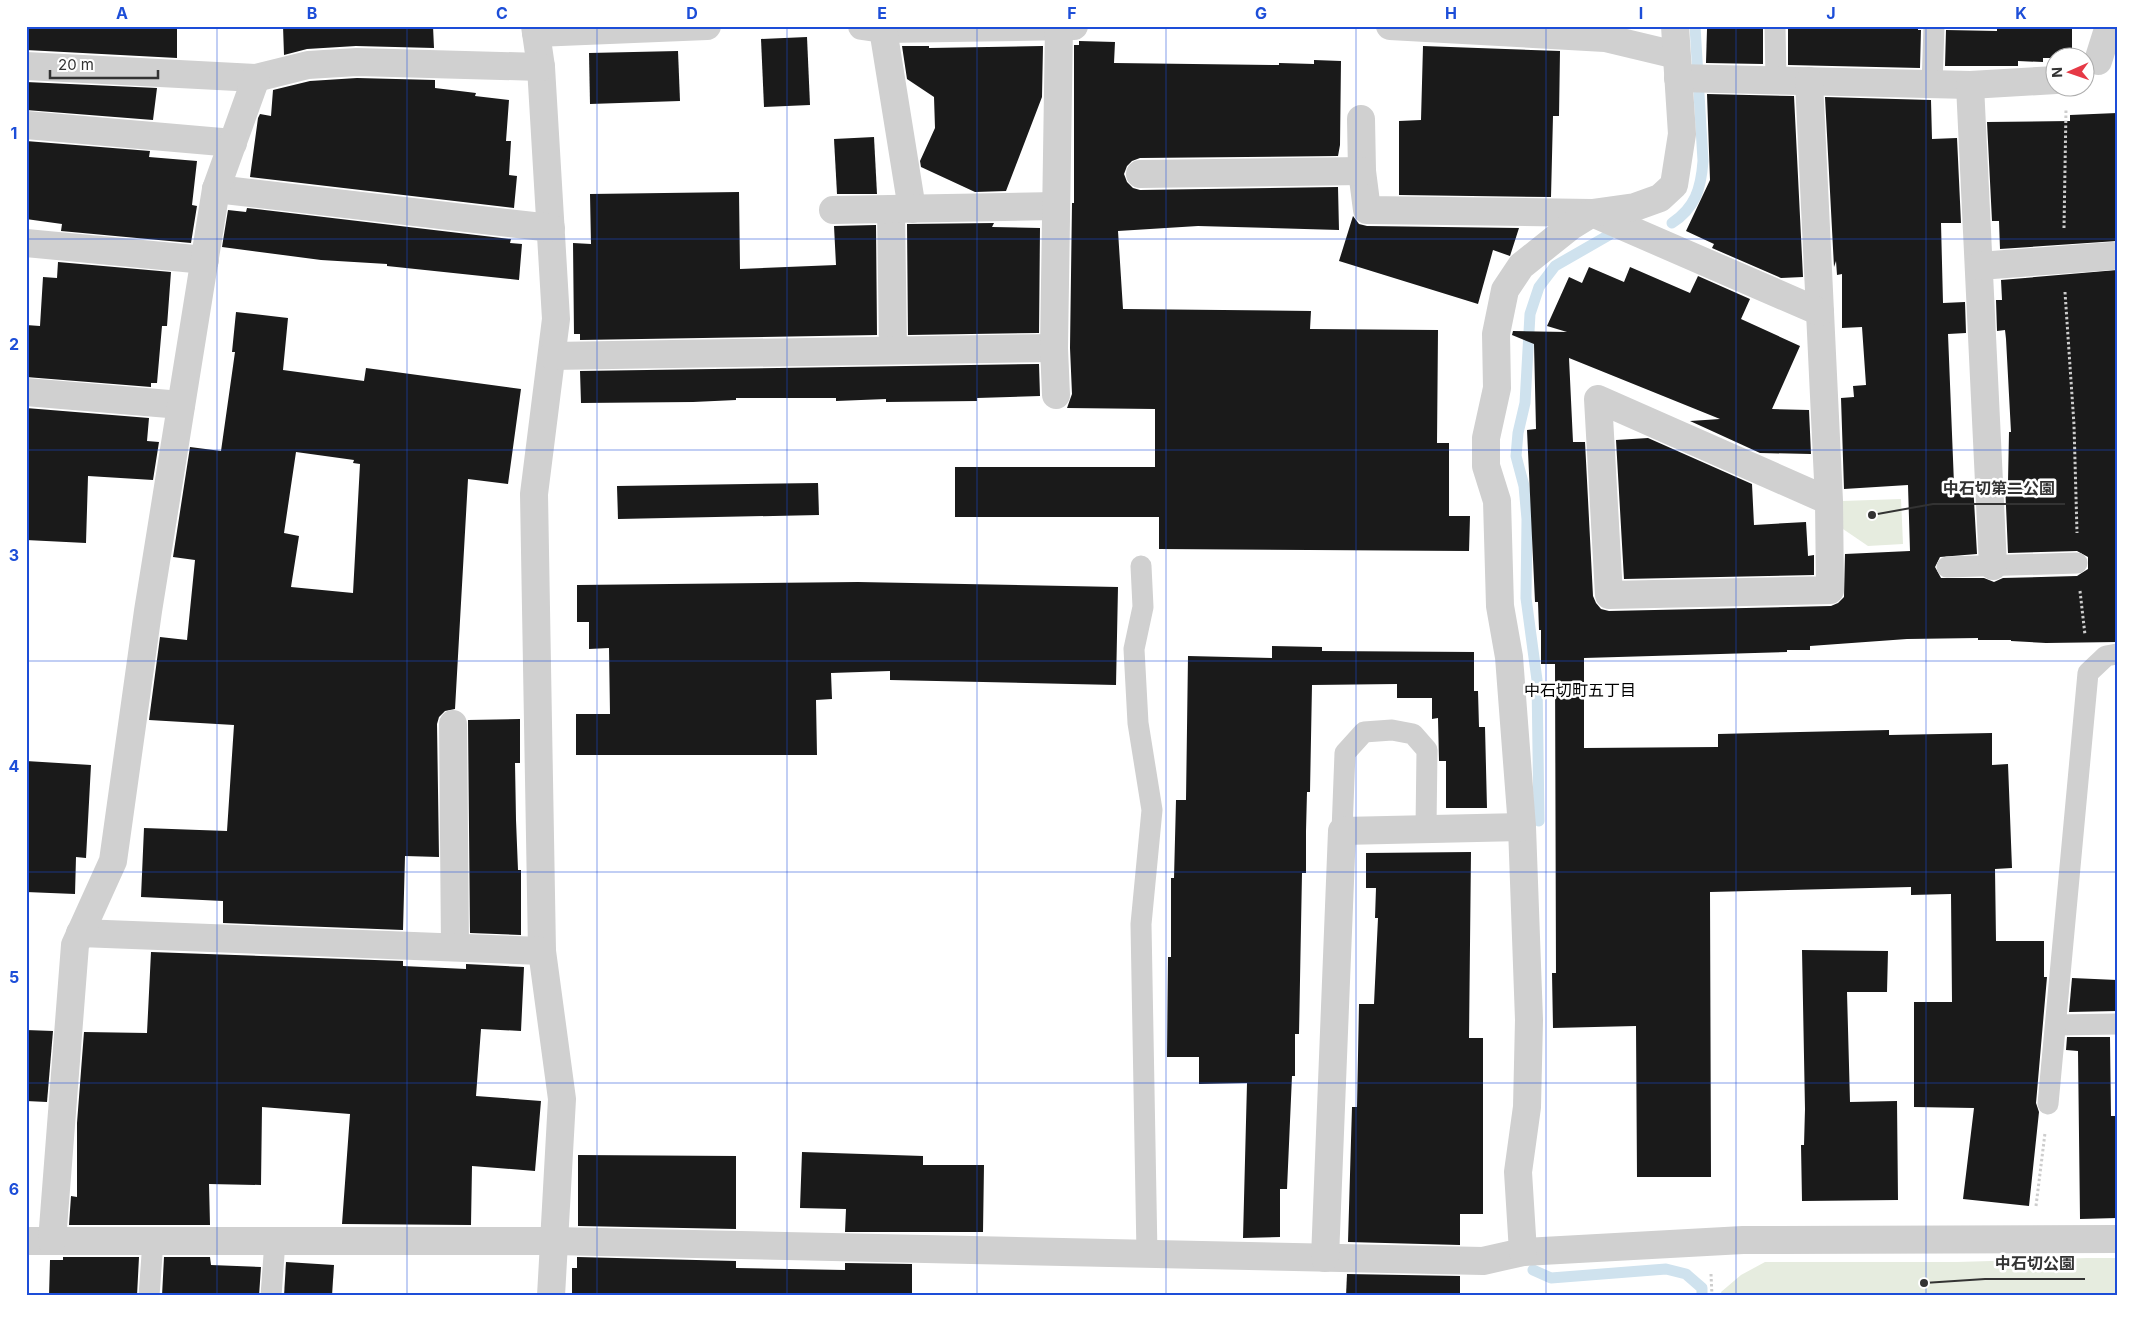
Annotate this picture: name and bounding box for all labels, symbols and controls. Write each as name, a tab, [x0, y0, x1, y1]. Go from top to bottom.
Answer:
text: A	[116, 3, 128, 23]
text: B	[307, 3, 317, 23]
text: C	[496, 3, 508, 23]
text: D	[686, 3, 698, 23]
text: E	[877, 3, 887, 23]
text: F	[1067, 3, 1077, 23]
text: G	[1255, 3, 1267, 23]
text: H	[1445, 3, 1457, 23]
text: I	[1639, 3, 1643, 23]
text: J	[1826, 3, 1836, 23]
text: K	[2015, 3, 2027, 23]
scale bar	[50, 48, 158, 80]
north arrow	[2046, 48, 2096, 98]
text: 20 m	[58, 55, 94, 74]
text: N	[2048, 67, 2065, 78]
text: 1	[11, 123, 17, 143]
text: 2	[9, 334, 19, 354]
callout: 中石切第二公園	[1933, 473, 2065, 504]
text: 中石切第二公園	[1943, 478, 2055, 498]
text: 3	[9, 545, 19, 565]
district label: 中石切町五丁目	[1524, 680, 1636, 700]
text: 4	[9, 756, 20, 776]
text: 5	[9, 967, 19, 987]
text: 6	[9, 1179, 19, 1199]
callout: 中石切公園	[1985, 1248, 2085, 1279]
text: 中石切公園	[1995, 1253, 2075, 1273]

